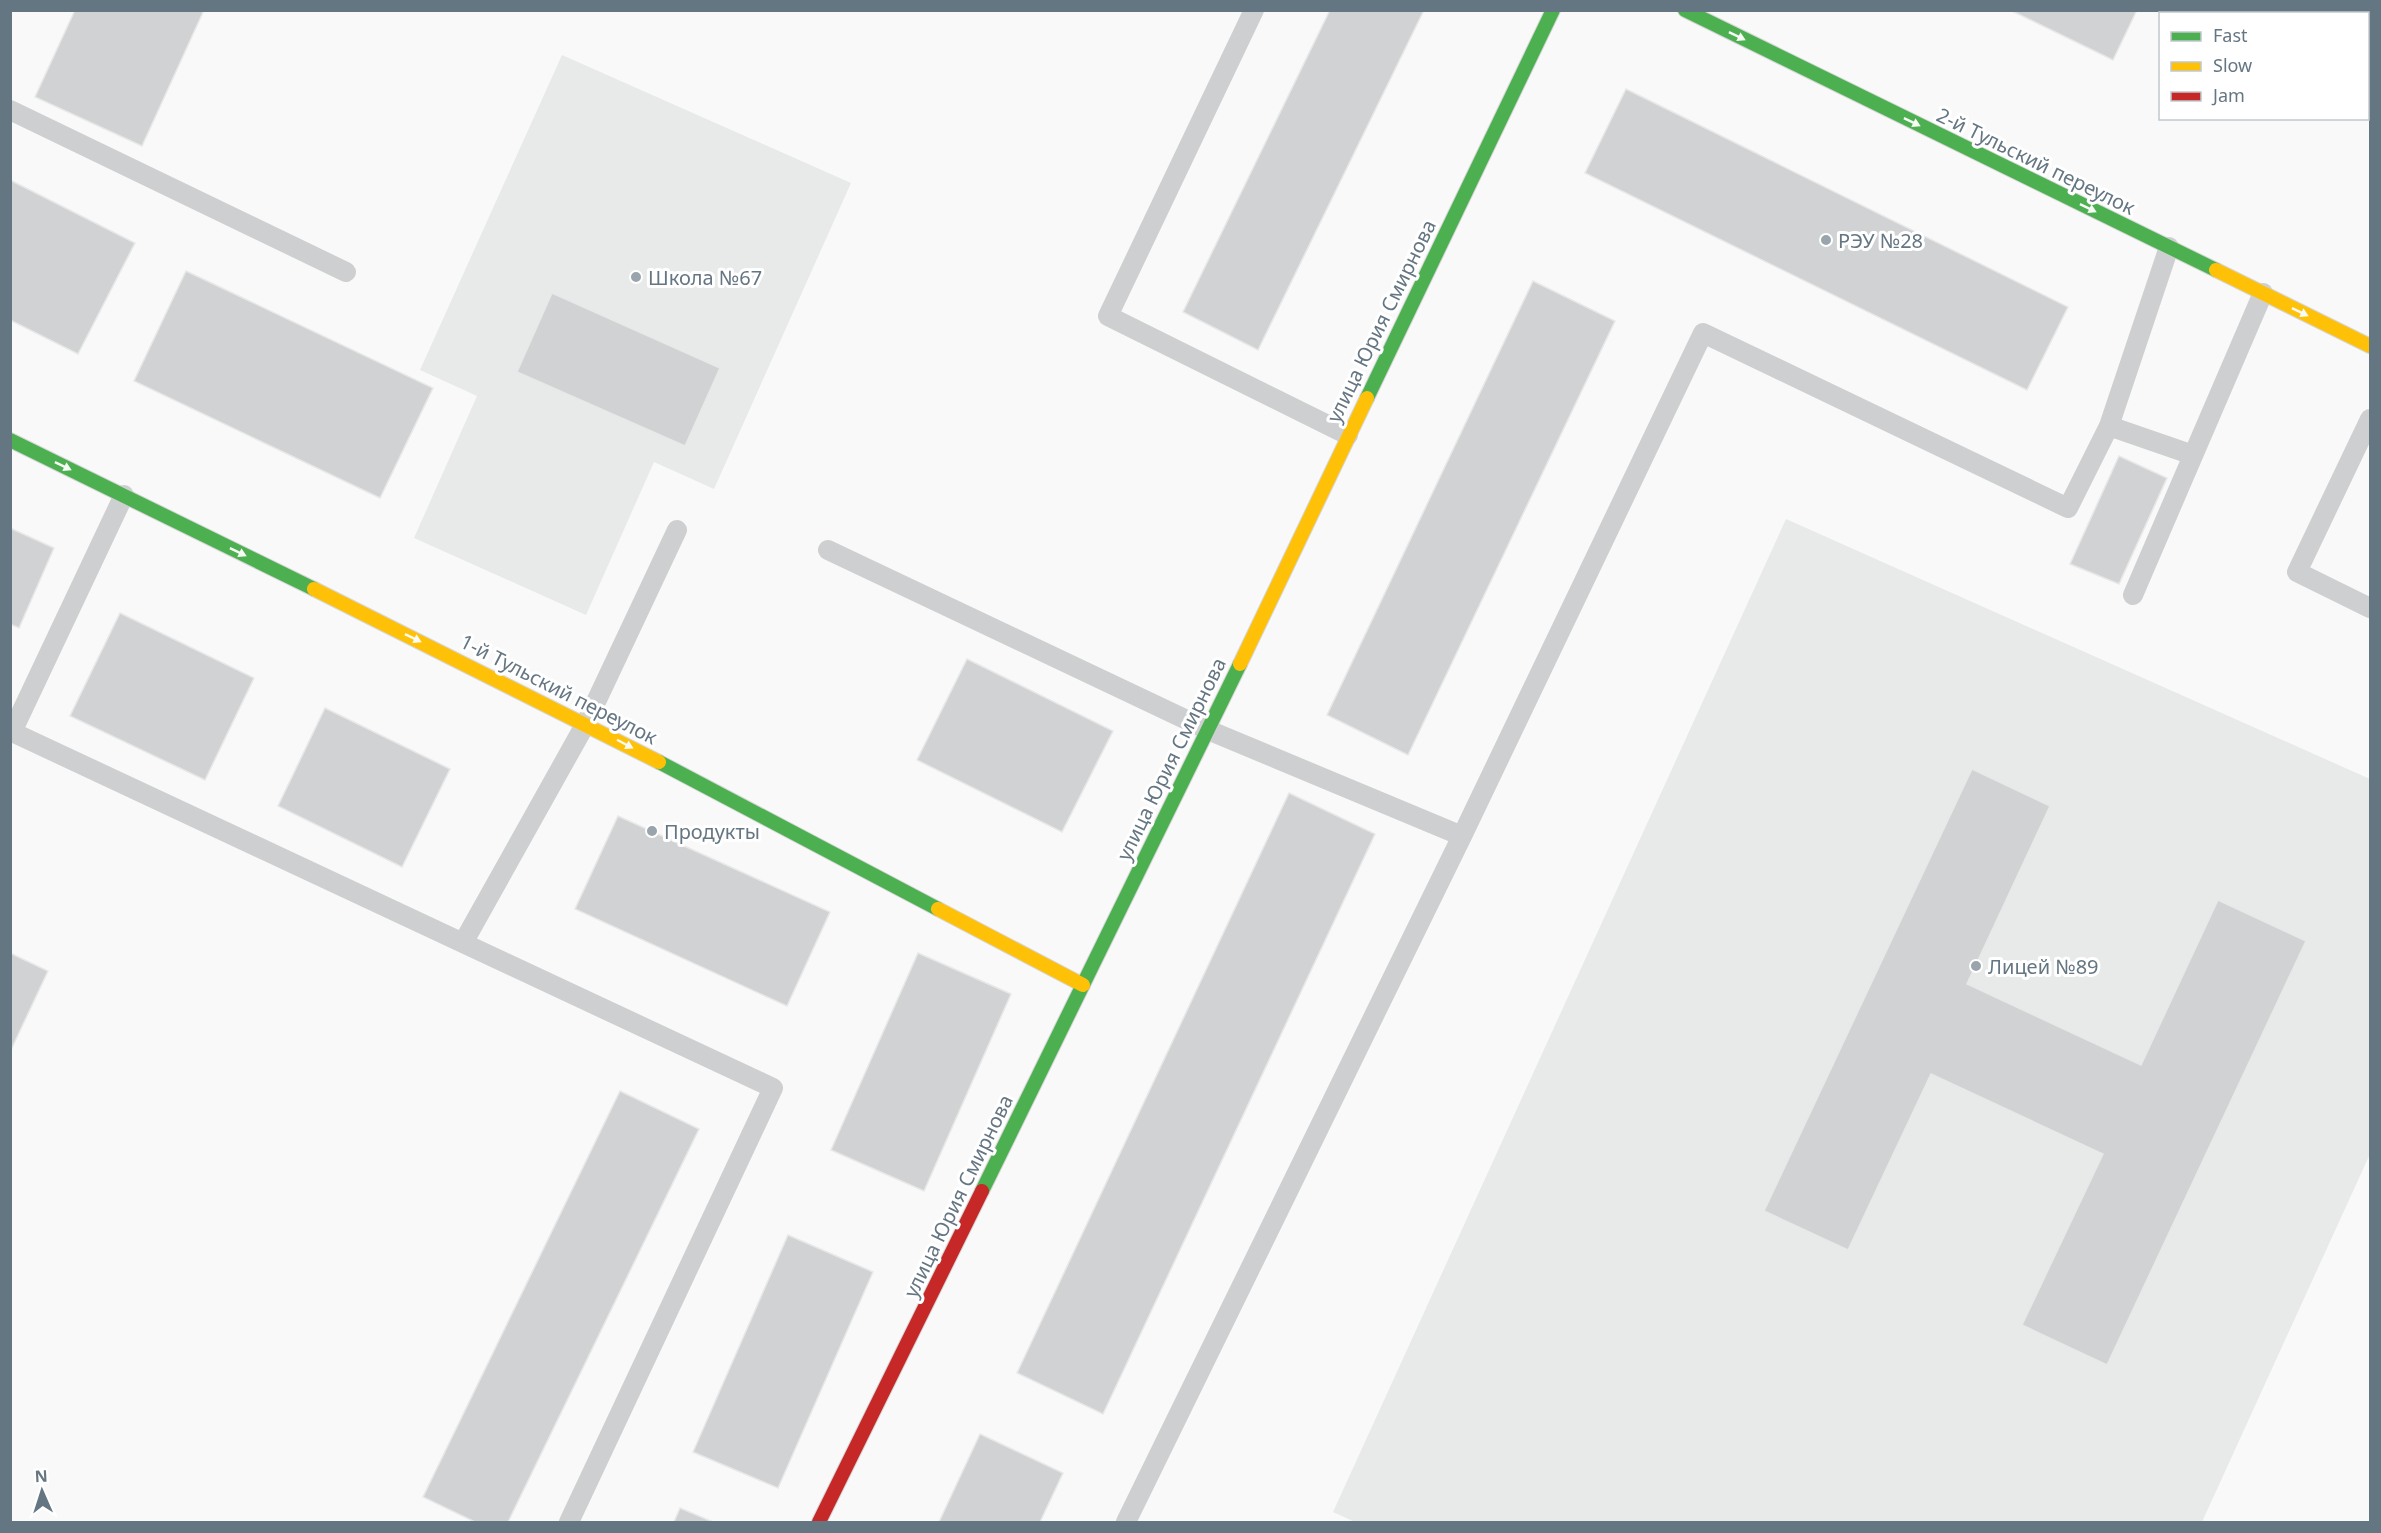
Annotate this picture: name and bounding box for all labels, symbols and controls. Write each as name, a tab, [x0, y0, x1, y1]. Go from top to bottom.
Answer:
legend	[2159, 12, 2369, 120]
text: Fast	[2213, 23, 2248, 47]
one-way arrow	[1729, 32, 1746, 41]
text: Slow	[2213, 53, 2252, 77]
text: Jam	[2211, 83, 2245, 107]
street label: 2-й Тульский переулок	[1932, 101, 2140, 221]
one-way arrow	[1904, 117, 1921, 126]
one-way arrow	[2079, 203, 2096, 212]
street label: улица Юрия Смирнова	[1320, 215, 1442, 427]
place label: РЭУ №28	[1838, 227, 1923, 254]
marker: РЭУ №28	[1819, 233, 1833, 247]
place label: Школа №67	[648, 264, 762, 291]
marker: Школа №67	[629, 270, 643, 284]
one-way arrow	[2292, 307, 2309, 316]
one-way arrow	[54, 460, 72, 470]
one-way arrow	[229, 546, 247, 556]
street label: 1-й Тульский переулок	[456, 628, 662, 751]
one-way arrow	[404, 633, 421, 642]
street label: улица Юрия Смирнова	[1110, 653, 1232, 865]
one-way arrow	[616, 738, 634, 748]
place label: Продукты	[664, 818, 760, 845]
marker: Продукты	[645, 824, 659, 838]
place label: Лицей №89	[1988, 953, 2099, 980]
marker: Лицей №89	[1969, 959, 1983, 973]
street label: улица Юрия Смирнова	[897, 1090, 1019, 1302]
north arrow	[12, 1461, 72, 1521]
text: N	[34, 1465, 48, 1487]

